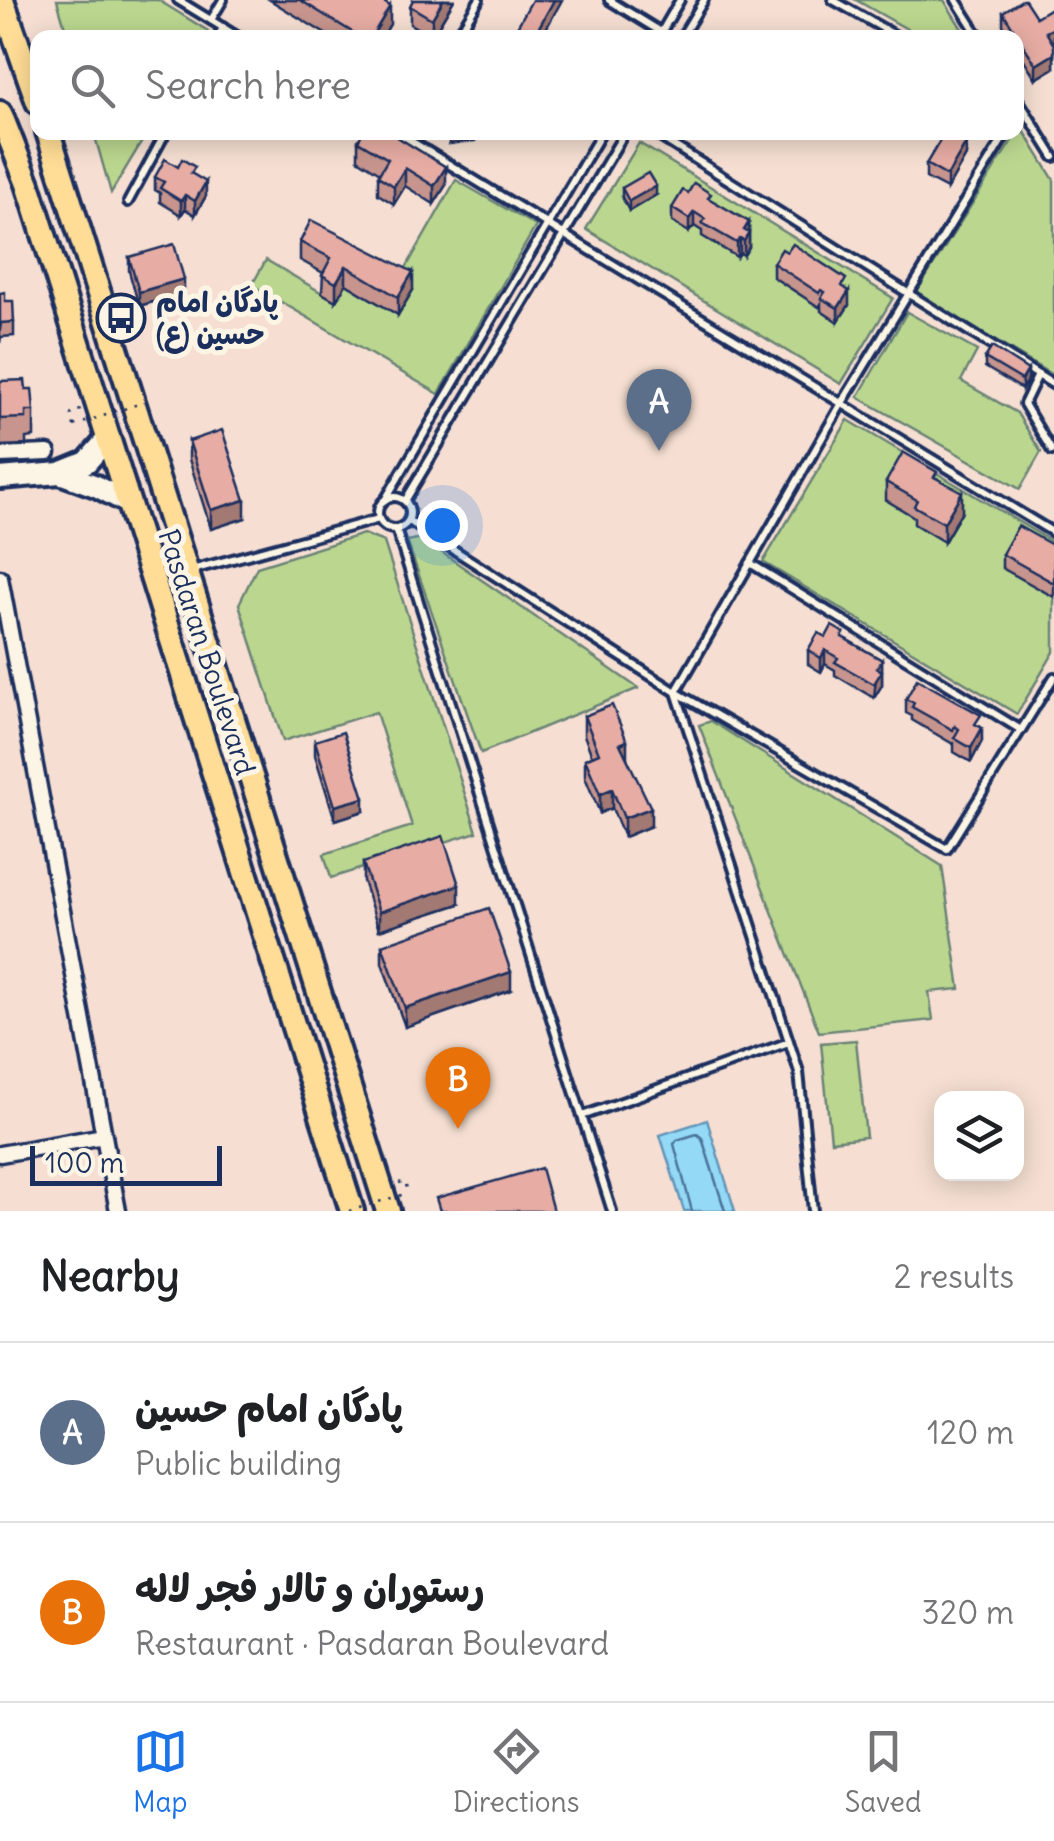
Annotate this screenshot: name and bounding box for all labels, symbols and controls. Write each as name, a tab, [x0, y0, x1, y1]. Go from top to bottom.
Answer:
search box	[30, 30, 1024, 140]
icon: search	[65, 58, 120, 113]
text: Search here	[145, 62, 351, 109]
place label: پادگان امام حسین (ع)	[156, 284, 278, 354]
bus stop icon: پادگان امام حسین (ع)	[95, 292, 147, 344]
pin: A	[626, 368, 692, 451]
your location	[417, 500, 468, 551]
street label: Pasdaran Boulevard	[150, 525, 264, 779]
pin: B	[426, 1046, 490, 1129]
map controls	[934, 1091, 1024, 1181]
button: layers	[934, 1091, 1024, 1181]
scale bar	[30, 1141, 222, 1186]
text: 100 m	[45, 1145, 124, 1181]
text: Nearby	[40, 1250, 179, 1302]
text: 2 results	[894, 1256, 1014, 1297]
text: پادگان امام حسین	[135, 1385, 403, 1432]
text: A	[62, 1412, 83, 1453]
text: 120 m	[927, 1412, 1014, 1453]
text: Public building	[135, 1443, 342, 1484]
text: رستوران و تالار فجر لاله	[135, 1565, 485, 1612]
text: B	[62, 1592, 83, 1633]
text: 320 m	[922, 1592, 1014, 1633]
text: Restaurant · Pasdaran Boulevard	[135, 1623, 609, 1664]
tab: Map	[133, 1724, 188, 1820]
tab: Directions	[453, 1724, 579, 1820]
tab: Saved	[845, 1724, 921, 1820]

